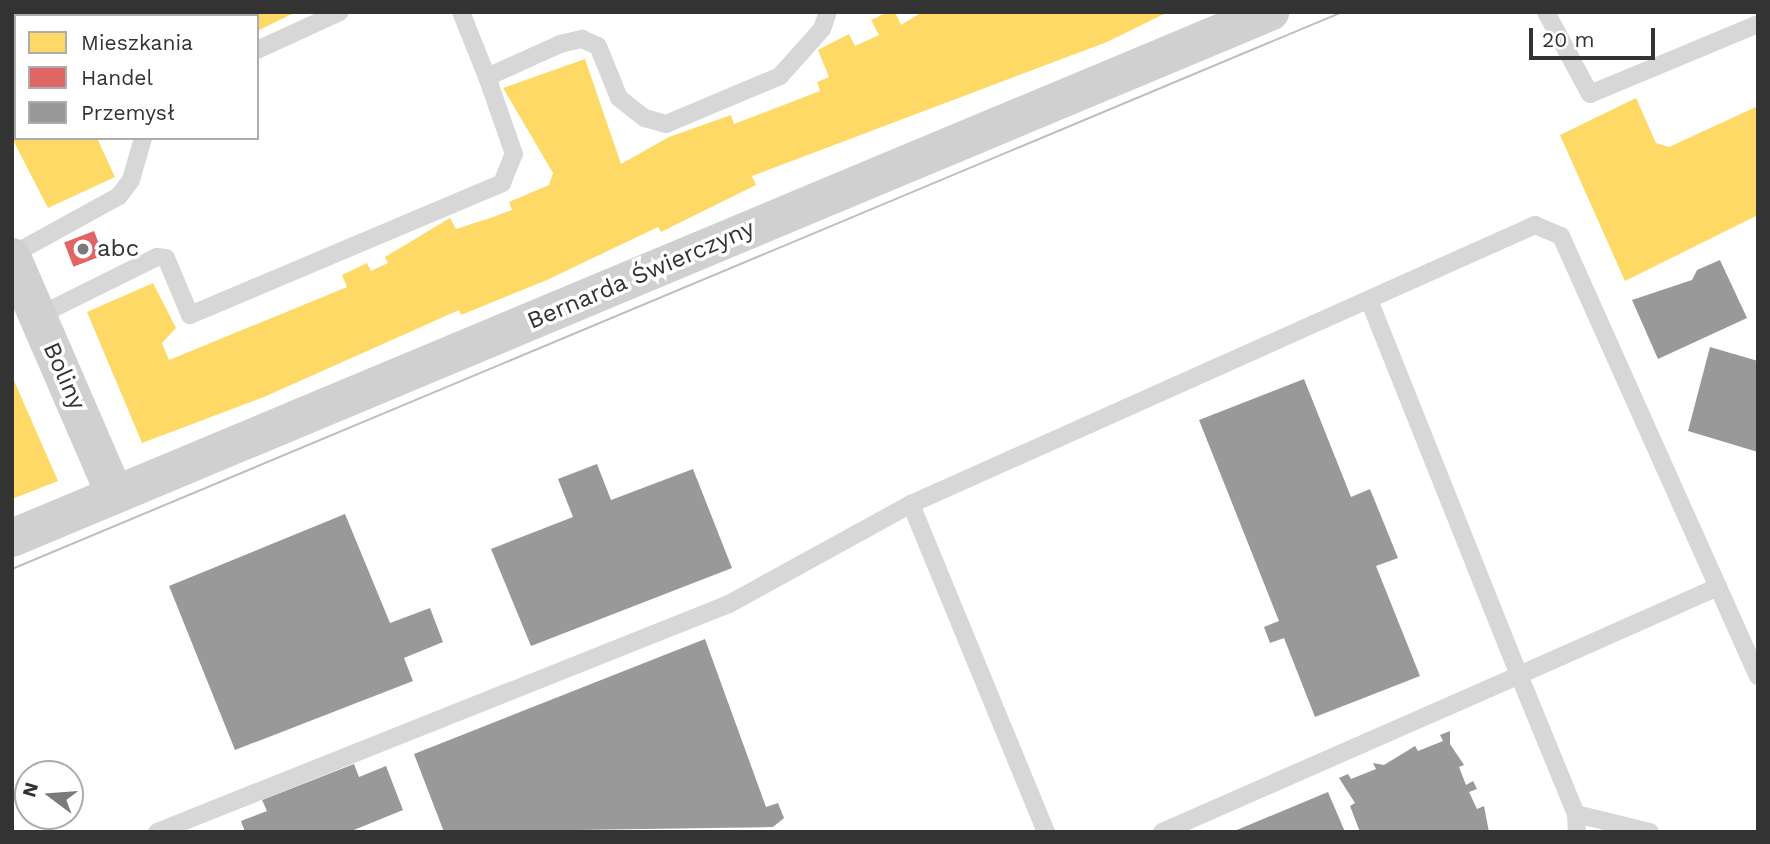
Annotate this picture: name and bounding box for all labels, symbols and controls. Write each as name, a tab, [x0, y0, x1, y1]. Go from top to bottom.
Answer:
legend	[14, 14, 259, 140]
scale bar	[1532, 14, 1658, 58]
text: 20 m	[1542, 27, 1594, 52]
text: Mieszkania	[81, 30, 193, 55]
text: Handel	[81, 65, 153, 90]
text: Przemysł	[81, 100, 175, 125]
street label: Bernarda Świerczyny	[523, 214, 759, 336]
place label: abc	[97, 235, 139, 263]
marker: abc	[75, 241, 91, 257]
street label: Boliny	[36, 338, 92, 414]
north arrow	[14, 760, 84, 830]
text: N	[17, 780, 43, 800]

